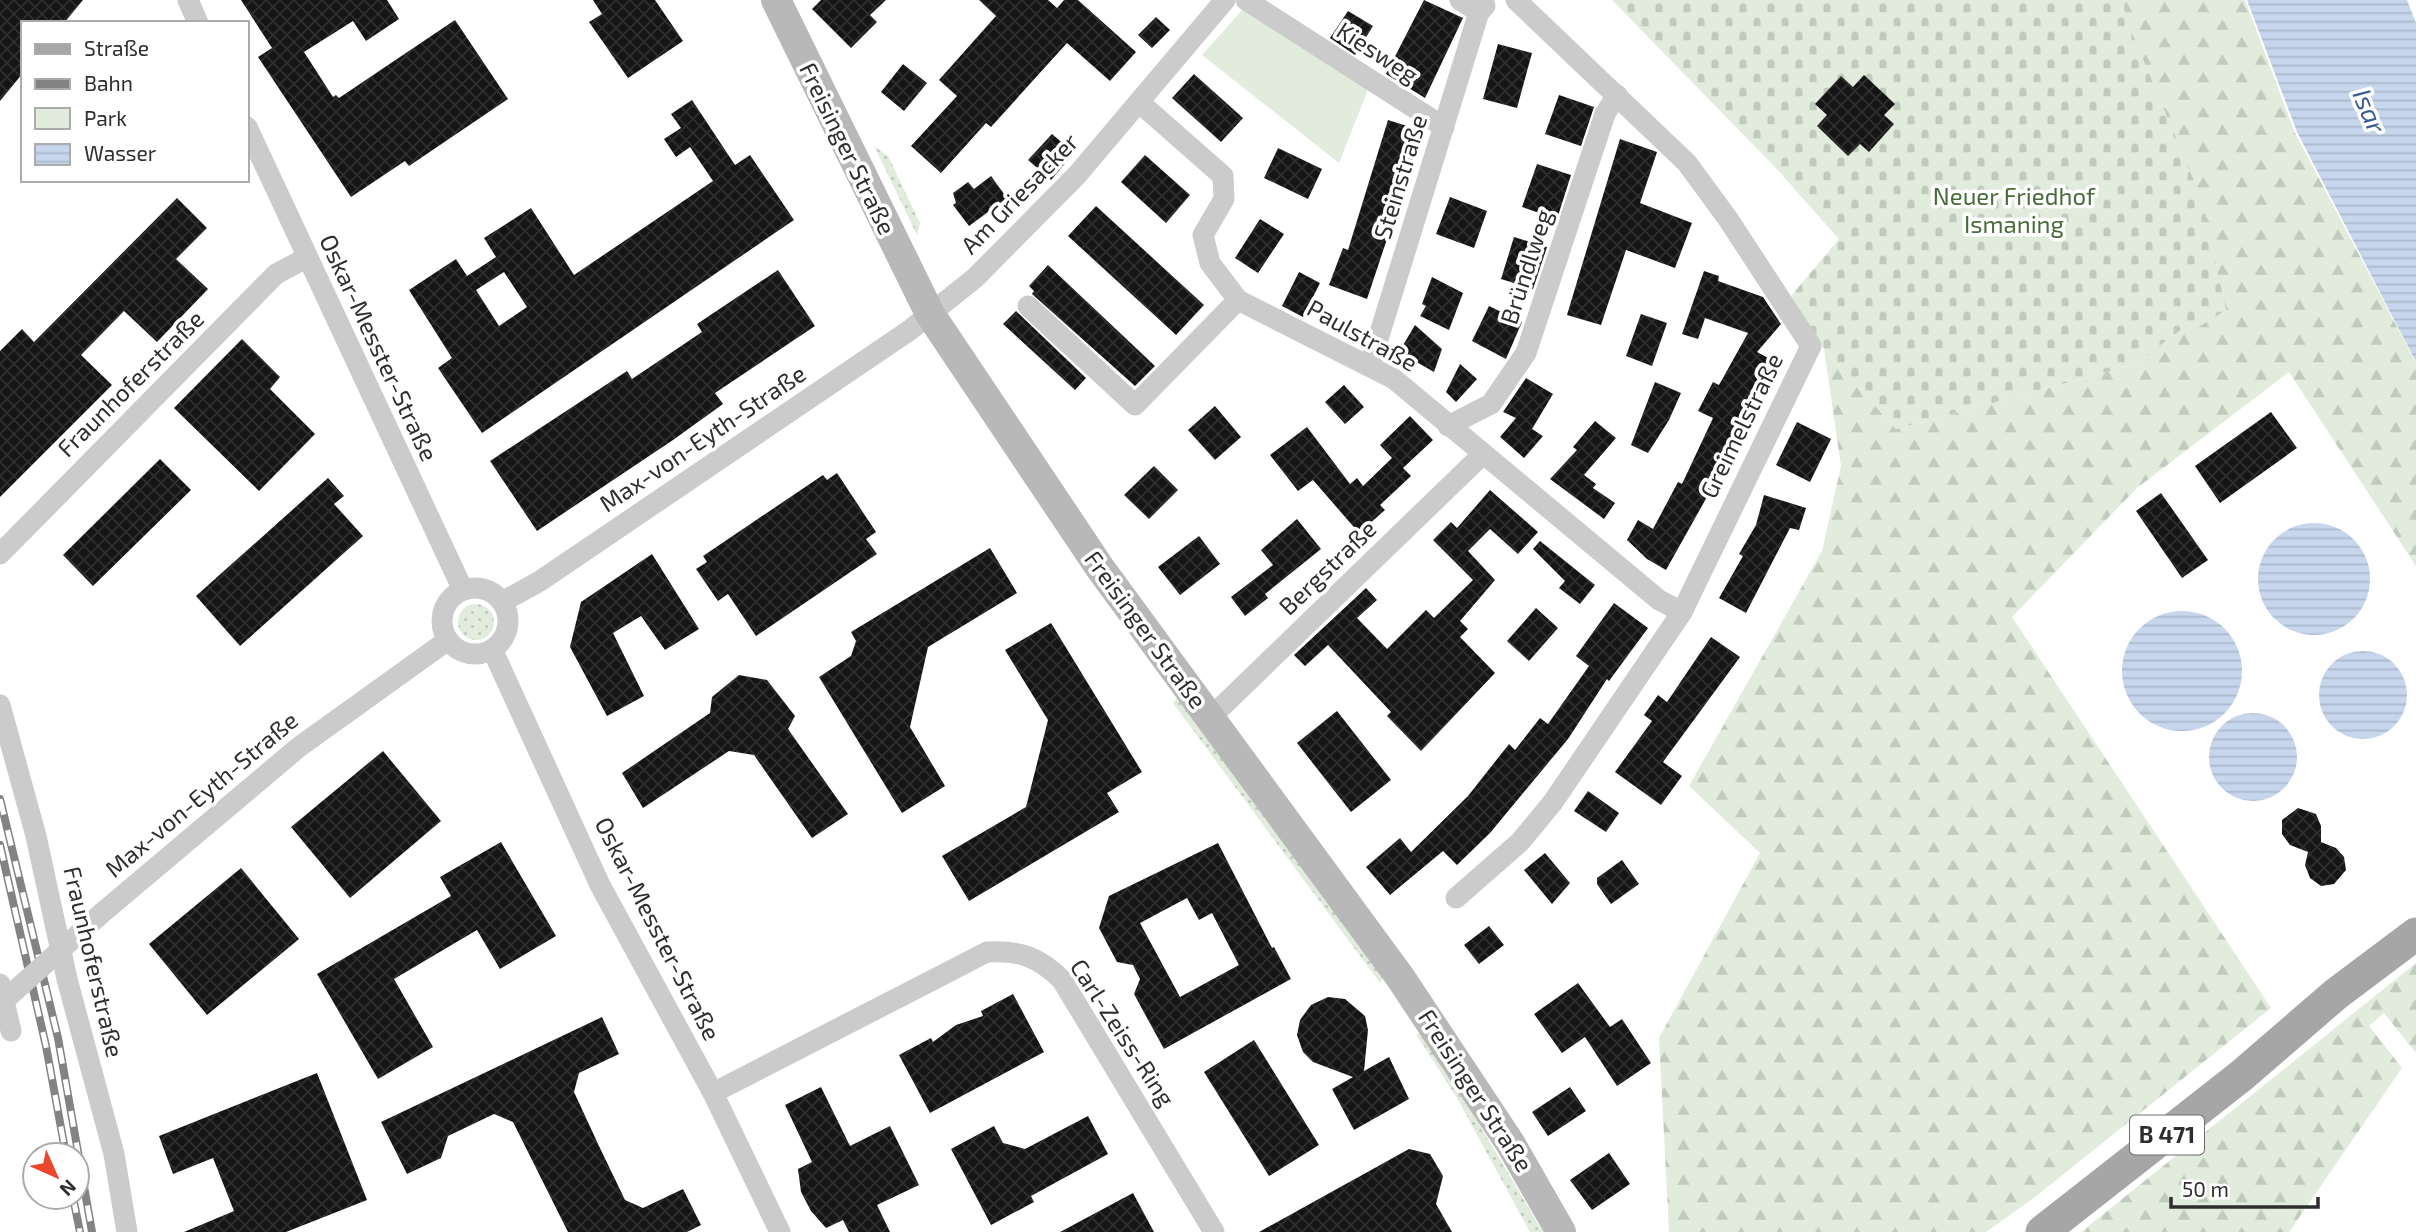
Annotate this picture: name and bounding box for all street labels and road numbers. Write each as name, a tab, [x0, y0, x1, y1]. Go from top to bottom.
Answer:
street label: Kiesweg	[1332, 15, 1424, 89]
street label: Freisinger Straße	[794, 58, 903, 239]
street label: Steinstraße	[1367, 111, 1432, 242]
street label: Am Griesacker	[954, 126, 1084, 259]
street label: Bründlweg	[1493, 206, 1558, 327]
street label: Oskar-Messter-Straße	[314, 229, 445, 465]
street label: Paulstraße	[1303, 293, 1423, 377]
street label: Fraunhoferstraße	[51, 304, 209, 462]
street label: Greimelstraße	[1693, 348, 1788, 502]
street label: Max-von-Eyth-Straße	[594, 358, 811, 518]
street label: Bergstraße	[1272, 513, 1382, 620]
street label: Freisinger Straße	[1079, 545, 1213, 714]
street label: Max-von-Eyth-Straße	[99, 705, 303, 883]
street label: Oskar-Messter-Straße	[589, 812, 727, 1045]
street label: Fraunhoferstraße	[58, 863, 131, 1060]
street label: Carl-Zeiss-Ring	[1065, 953, 1182, 1111]
street label: Freisinger Straße	[1413, 1004, 1540, 1177]
road number: B 471	[2130, 1116, 2204, 1154]

